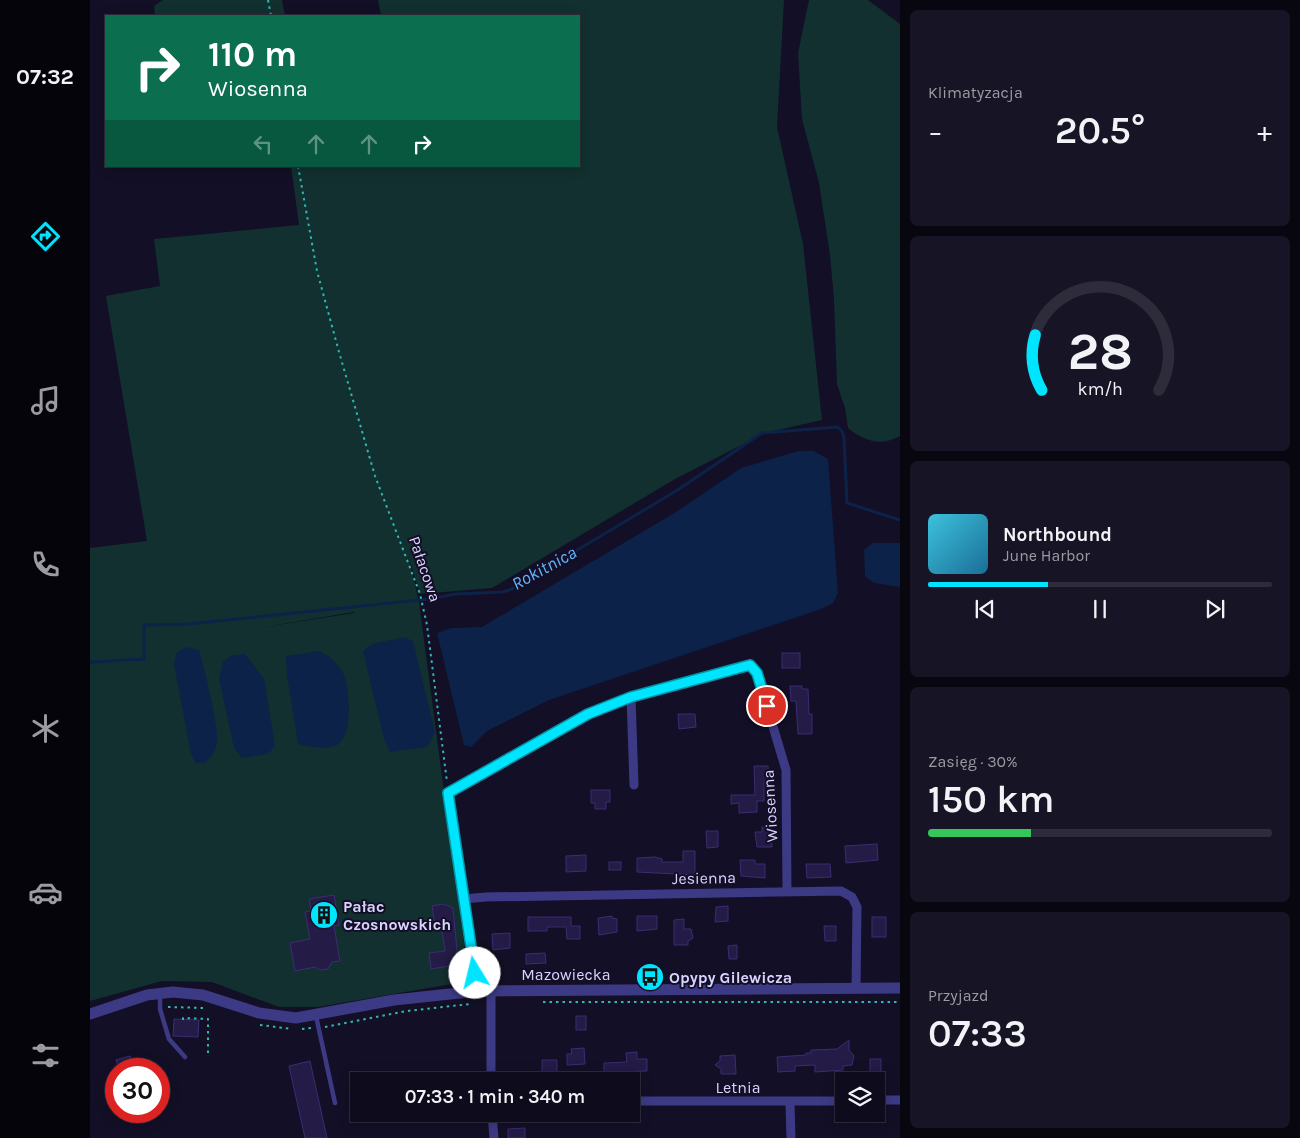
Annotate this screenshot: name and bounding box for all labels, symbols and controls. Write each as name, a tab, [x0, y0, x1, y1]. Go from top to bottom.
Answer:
text: 110 m	[208, 34, 297, 75]
icon: right	[125, 35, 190, 100]
text: 07:32	[16, 64, 74, 90]
text: Wiosenna	[208, 76, 308, 102]
text: Klimatyzacja	[928, 83, 1023, 102]
text: 20.5°	[1055, 108, 1145, 153]
text: −	[928, 115, 943, 148]
text: +	[1257, 115, 1272, 148]
icon: left	[249, 130, 277, 158]
icon: ahead	[302, 130, 330, 158]
icon: ahead	[355, 130, 383, 158]
icon: right	[408, 130, 436, 158]
icon: directions	[28, 219, 63, 254]
text: 28	[1067, 321, 1133, 382]
text: km/h	[1077, 379, 1123, 400]
icon: music	[28, 383, 63, 418]
text: Northbound	[1003, 524, 1112, 546]
street label: Pałacowa	[405, 534, 445, 604]
water label: Rokitnica	[508, 541, 580, 595]
text: June Harbor	[1003, 546, 1090, 565]
icon: phone	[28, 547, 63, 582]
icon: previous	[971, 595, 999, 623]
icon: pause	[1086, 595, 1114, 623]
icon: next	[1201, 595, 1229, 623]
pin	[746, 685, 788, 727]
icon: arrive	[753, 692, 781, 720]
icon: climate	[28, 711, 63, 746]
text: Zasięg · 30%	[928, 752, 1018, 771]
street label: Wiosenna	[759, 769, 781, 843]
text: 150 km	[928, 777, 1054, 822]
street label: Jesienna	[672, 868, 736, 888]
icon: car	[28, 875, 63, 910]
place label: Pałac Czosnowskich	[343, 897, 451, 934]
building icon: Pałac Czosnowskich	[309, 900, 339, 930]
position arrow	[448, 946, 500, 998]
bus stop icon: Opypy Gilewicza	[635, 962, 665, 992]
street label: Mazowiecka	[521, 965, 611, 984]
place label: Opypy Gilewicza	[669, 968, 792, 987]
text: Przyjazd	[928, 986, 989, 1005]
text: 07:33	[928, 1011, 1027, 1056]
icon: filters	[28, 1038, 63, 1073]
speed limit sign: 30	[105, 1058, 170, 1123]
map controls	[835, 1072, 885, 1122]
button: layers	[835, 1072, 885, 1122]
street label: Letnia	[716, 1078, 760, 1097]
text: 07:33 · 1 min · 340 m	[405, 1086, 585, 1108]

